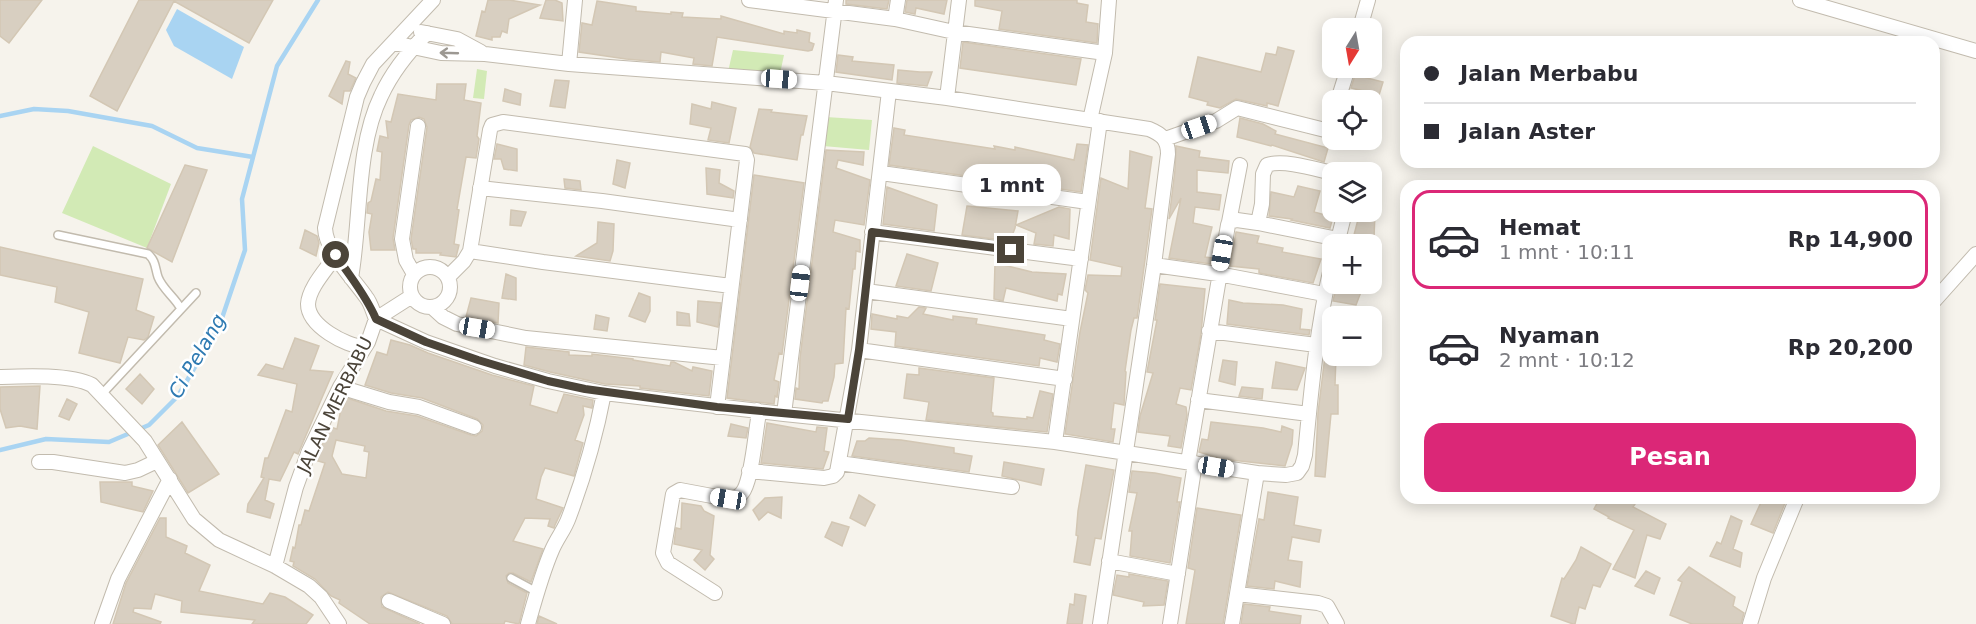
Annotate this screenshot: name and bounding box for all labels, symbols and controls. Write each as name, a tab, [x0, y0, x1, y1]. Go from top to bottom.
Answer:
north arrow	[1322, 18, 1382, 78]
map controls	[1322, 18, 1382, 366]
one-way arrow	[439, 48, 459, 59]
text: Jalan Merbabu	[1460, 61, 1638, 86]
car	[760, 69, 798, 89]
button: locate	[1322, 90, 1382, 150]
car	[1179, 113, 1219, 141]
text: Jalan Aster	[1460, 119, 1595, 144]
button: layers	[1322, 162, 1382, 222]
callout: 1 mnt	[962, 163, 1060, 205]
text: 1 mnt	[979, 173, 1044, 197]
icon: car	[1427, 213, 1481, 267]
text: Hemat	[1499, 215, 1581, 240]
text: Rp 14,900	[1788, 227, 1913, 252]
car	[1210, 234, 1234, 272]
button: +	[1322, 234, 1382, 294]
route end	[997, 236, 1024, 263]
text: 1 mnt · 10:11	[1499, 240, 1635, 264]
route start	[322, 241, 349, 268]
car	[789, 264, 811, 302]
button: −	[1322, 306, 1382, 366]
water label: Ci Pelang	[163, 310, 231, 402]
car	[458, 316, 496, 340]
icon: car	[1427, 321, 1481, 375]
text: Nyaman	[1499, 323, 1600, 348]
street label: JALAN MERBABU	[292, 333, 377, 477]
text: Rp 20,200	[1788, 335, 1913, 360]
text: 2 mnt · 10:12	[1499, 348, 1635, 372]
button: Pesan	[1424, 423, 1916, 492]
car	[1197, 455, 1235, 479]
car	[709, 487, 747, 511]

